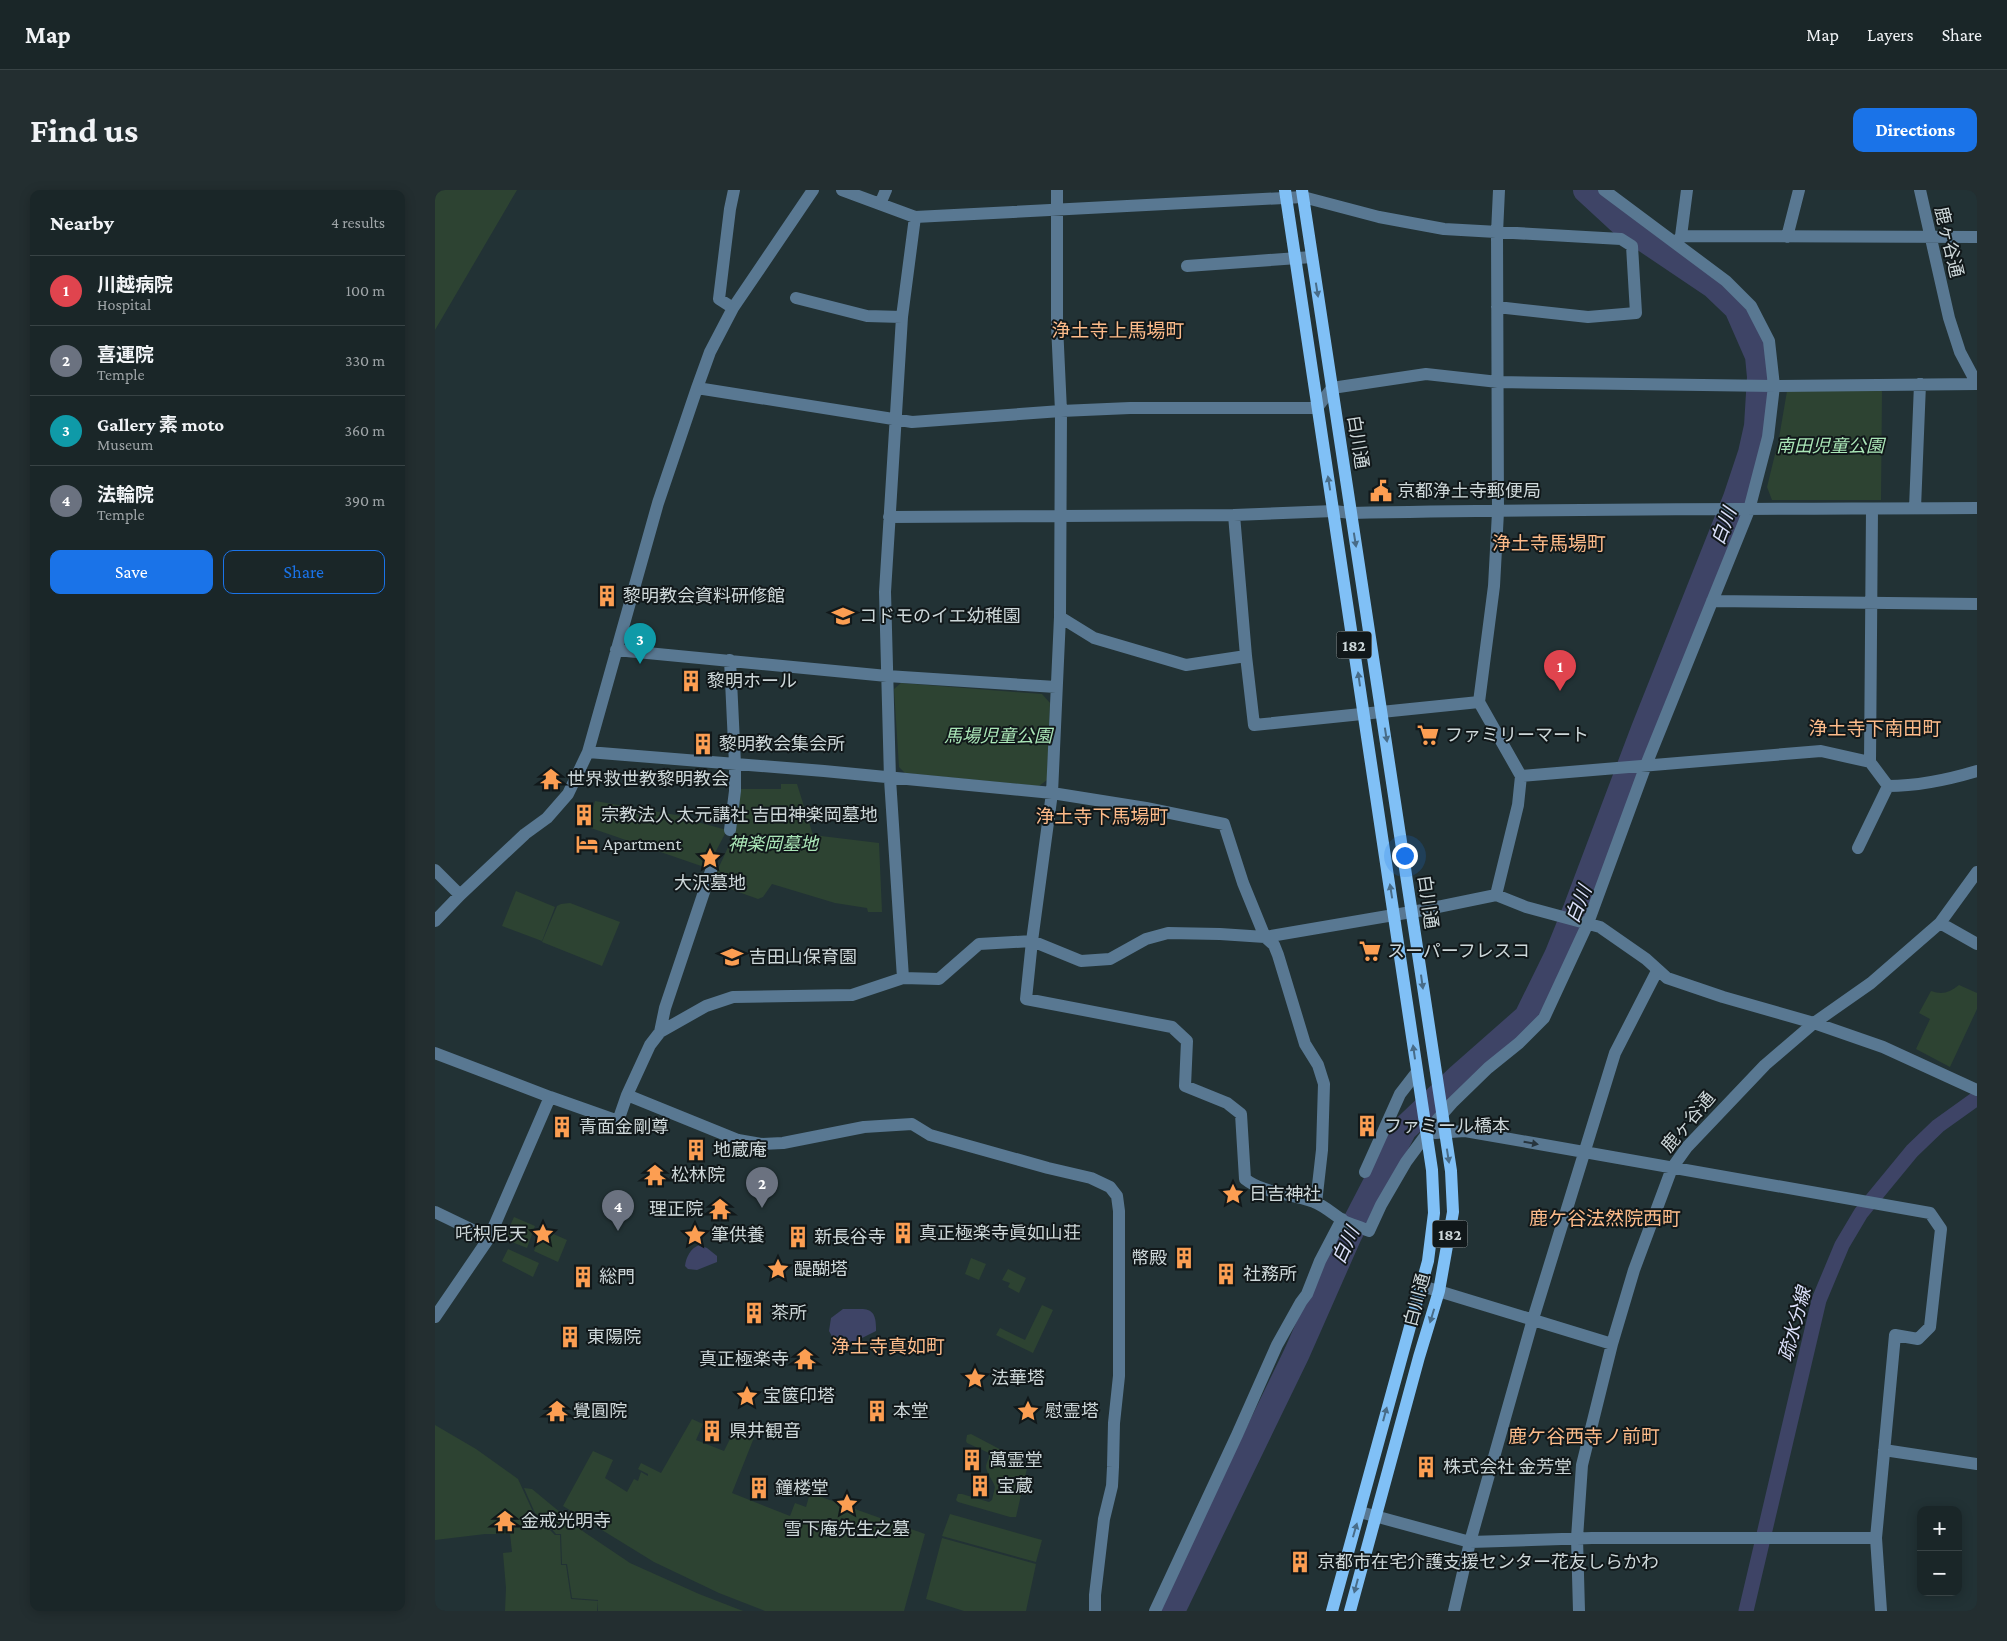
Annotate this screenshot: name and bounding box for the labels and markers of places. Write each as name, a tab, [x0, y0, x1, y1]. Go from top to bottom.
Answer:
public building icon: 京都浄土寺郵便局	[1368, 478, 1394, 504]
place label: 京都浄土寺郵便局	[1397, 481, 1541, 501]
building icon: 黎明教会資料研修館	[594, 583, 620, 609]
place label: 黎明教会資料研修館	[623, 586, 785, 606]
school or university icon: コドモのイエ幼稚園	[830, 603, 856, 629]
place label: コドモのイエ幼稚園	[859, 606, 1021, 626]
pin: 3	[624, 623, 656, 664]
pin: 1	[1544, 650, 1576, 691]
building icon: 黎明ホール	[678, 668, 704, 694]
place label: 黎明ホール	[707, 671, 797, 691]
supermarket icon: ファミリーマート	[1415, 722, 1441, 748]
place label: ファミリーマート	[1445, 725, 1589, 745]
building icon: 黎明教会集会所	[690, 731, 716, 757]
place label: 黎明教会集会所	[719, 734, 845, 754]
temple icon: 世界救世教黎明教会	[538, 766, 564, 792]
place label: 世界救世教黎明教会	[567, 769, 729, 789]
building icon: 宗教法人 太元講社 吉田神楽岡墓地	[571, 802, 597, 828]
place label: 宗教法人 太元講社 吉田神楽岡墓地	[601, 805, 878, 825]
hotel icon: Apartment	[574, 831, 600, 857]
place label: Apartment	[603, 834, 682, 854]
place icon: 大沢墓地	[697, 845, 723, 871]
place label: 大沢墓地	[674, 873, 746, 893]
supermarket icon: スーパーフレスコ	[1357, 938, 1383, 964]
place label: スーパーフレスコ	[1387, 941, 1530, 961]
school or university icon: 吉田山保育園	[719, 944, 745, 970]
place label: 吉田山保育園	[749, 947, 857, 967]
building icon: ファミール橋本	[1354, 1113, 1380, 1139]
building icon: 青面金剛尊	[549, 1114, 575, 1140]
place label: ファミール橋本	[1384, 1116, 1510, 1136]
place label: 青面金剛尊	[579, 1117, 669, 1137]
building icon: 地蔵庵	[683, 1137, 709, 1163]
place label: 地蔵庵	[713, 1140, 767, 1160]
temple icon: 松林院	[642, 1162, 668, 1188]
place label: 松林院	[671, 1165, 725, 1185]
pin: 2	[746, 1167, 778, 1208]
place icon: 日吉神社	[1220, 1181, 1246, 1207]
place label: 日吉神社	[1249, 1184, 1321, 1204]
pin: 4	[602, 1190, 634, 1231]
temple icon: 理正院	[707, 1196, 733, 1222]
place label: 理正院	[649, 1199, 703, 1219]
building icon: 真正極楽寺眞如山荘	[890, 1220, 916, 1246]
place icon: 吒枳尼天	[530, 1221, 556, 1247]
place icon: 筆供養	[682, 1222, 708, 1248]
place label: 真正極楽寺眞如山荘	[919, 1223, 1081, 1243]
place label: 吒枳尼天	[455, 1224, 527, 1244]
building icon: 新長谷寺	[785, 1224, 811, 1250]
place label: 筆供養	[711, 1225, 765, 1245]
place label: 新長谷寺	[814, 1227, 886, 1247]
building icon: 幣殿	[1171, 1245, 1197, 1271]
place label: 幣殿	[1131, 1248, 1167, 1268]
place icon: 醍醐塔	[765, 1256, 791, 1282]
place label: 醍醐塔	[794, 1259, 848, 1279]
building icon: 社務所	[1213, 1261, 1239, 1287]
building icon: 総門	[570, 1264, 596, 1290]
place label: 社務所	[1243, 1264, 1297, 1284]
place label: 総門	[599, 1267, 635, 1287]
building icon: 茶所	[741, 1300, 767, 1326]
place label: 茶所	[771, 1303, 807, 1323]
building icon: 東陽院	[557, 1324, 583, 1350]
place label: 東陽院	[587, 1327, 641, 1347]
temple icon: 真正極楽寺	[792, 1346, 818, 1372]
place label: 真正極楽寺	[699, 1349, 789, 1369]
place icon: 法華塔	[962, 1365, 988, 1391]
place label: 法華塔	[991, 1368, 1045, 1388]
place icon: 宝篋印塔	[734, 1383, 760, 1409]
place label: 宝篋印塔	[763, 1386, 835, 1406]
temple icon: 覺圓院	[544, 1398, 570, 1424]
building icon: 本堂	[864, 1398, 890, 1424]
place icon: 慰霊塔	[1015, 1398, 1041, 1424]
place label: 覺圓院	[573, 1401, 627, 1421]
place label: 本堂	[893, 1401, 929, 1421]
place label: 慰霊塔	[1045, 1401, 1099, 1421]
building icon: 県井観音	[699, 1418, 725, 1444]
place label: 県井観音	[729, 1421, 801, 1441]
building icon: 萬霊堂	[959, 1447, 985, 1473]
place label: 萬霊堂	[989, 1450, 1043, 1470]
building icon: 株式会社 金芳堂	[1413, 1454, 1439, 1480]
place label: 株式会社 金芳堂	[1443, 1457, 1572, 1477]
building icon: 宝蔵	[967, 1473, 993, 1499]
building icon: 鐘楼堂	[746, 1475, 772, 1501]
place label: 宝蔵	[997, 1476, 1033, 1496]
place label: 鐘楼堂	[775, 1478, 829, 1498]
place icon: 雪下庵先生之墓	[834, 1491, 860, 1517]
temple icon: 金戒光明寺	[492, 1508, 518, 1534]
place label: 金戒光明寺	[521, 1511, 611, 1531]
place label: 雪下庵先生之墓	[784, 1519, 910, 1539]
building icon: 京都市在宅介護支援センター花友しらかわ	[1287, 1549, 1313, 1575]
place label: 京都市在宅介護支援センター花友しらかわ	[1317, 1552, 1659, 1572]

